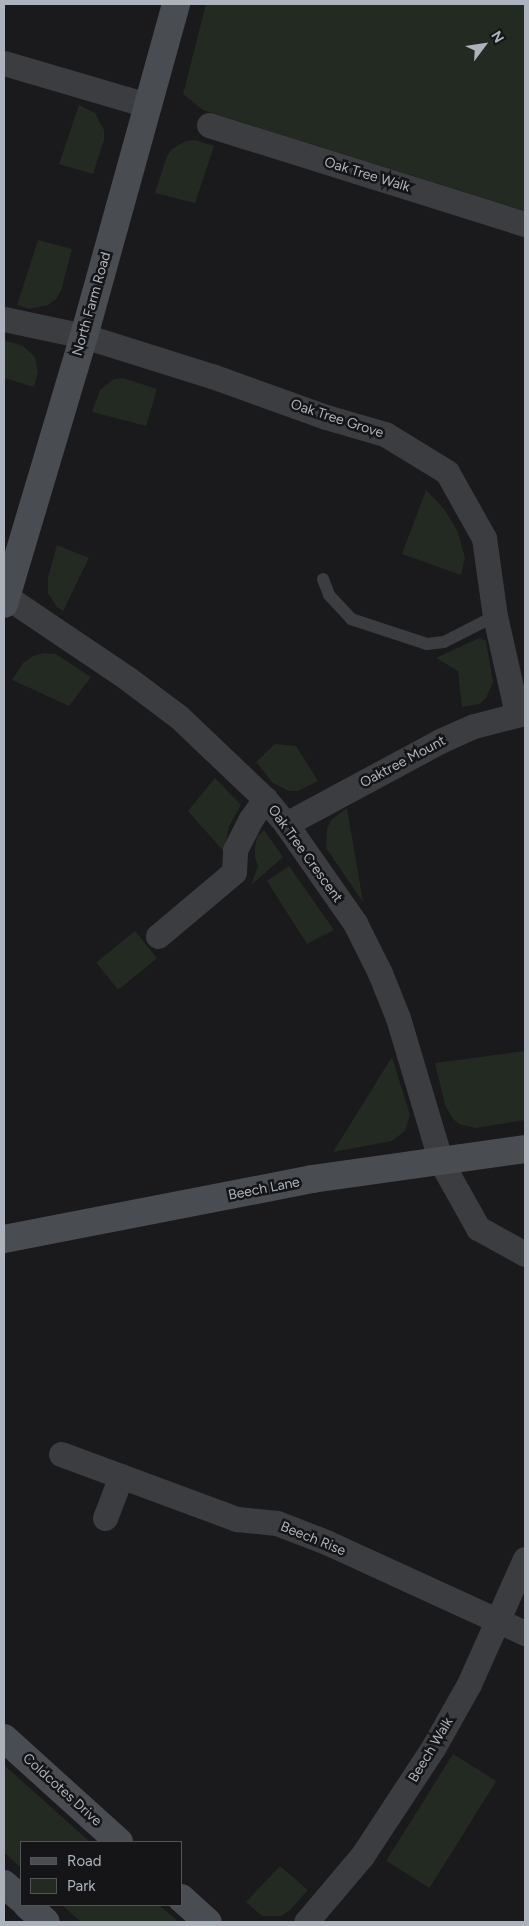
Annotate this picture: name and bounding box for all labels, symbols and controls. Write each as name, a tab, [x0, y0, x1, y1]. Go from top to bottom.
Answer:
north arrow	[459, 20, 509, 70]
text: N	[487, 28, 507, 46]
street label: Oak Tree Walk	[322, 154, 412, 196]
street label: North Farm Road	[69, 250, 115, 358]
street label: Oak Tree Grove	[288, 396, 386, 442]
street label: Oaktree Mount	[357, 732, 449, 792]
street label: Oak Tree Crescent	[264, 802, 346, 906]
street label: Beech Lane	[227, 1174, 301, 1204]
street label: Beech Rise	[278, 1518, 348, 1560]
street label: Beech Walk	[405, 1715, 457, 1785]
street label: Coldcotes Drive	[19, 1750, 105, 1830]
legend	[20, 1841, 182, 1906]
text: Road	[67, 1852, 102, 1870]
text: Park	[67, 1877, 96, 1895]

